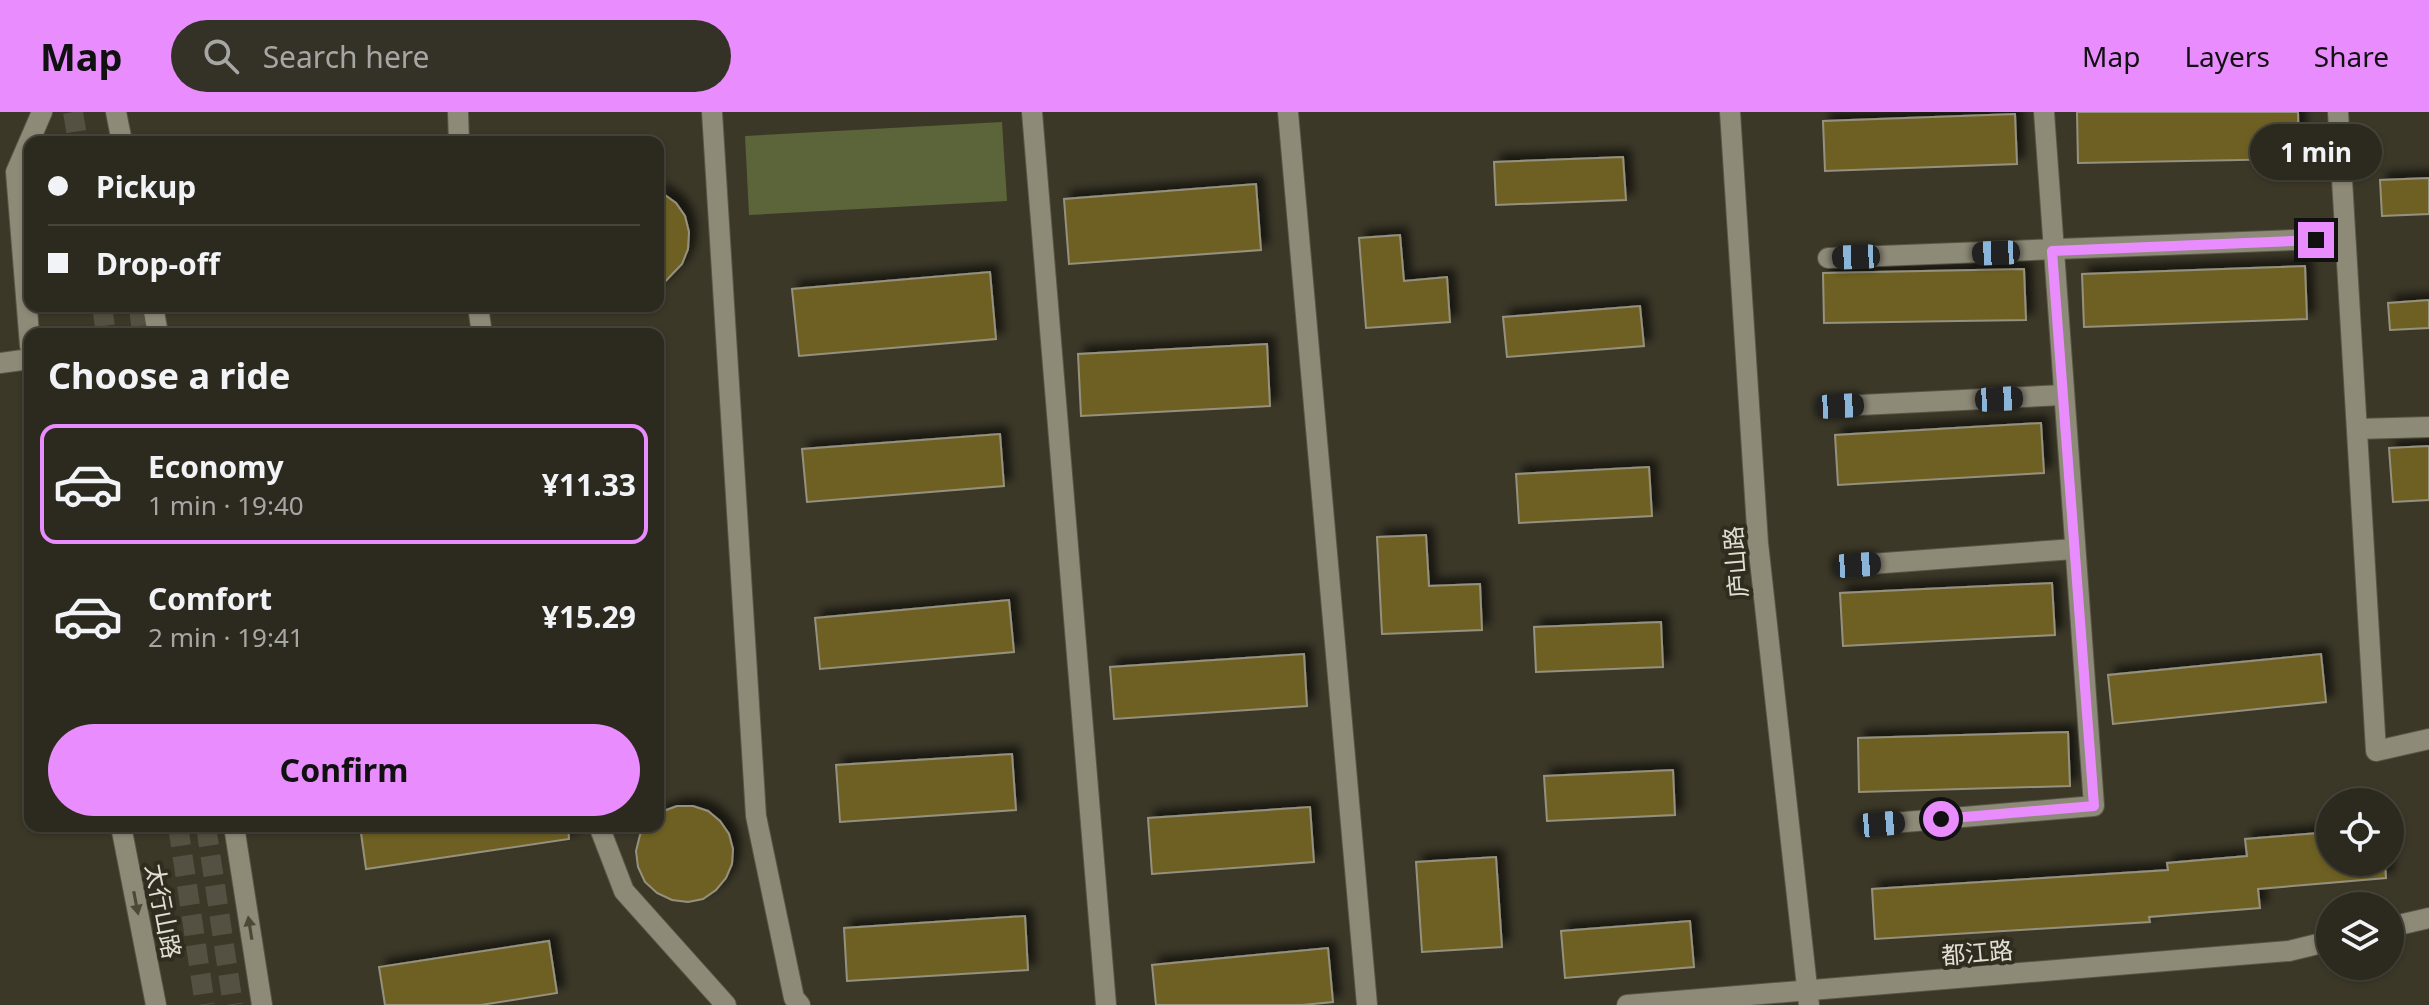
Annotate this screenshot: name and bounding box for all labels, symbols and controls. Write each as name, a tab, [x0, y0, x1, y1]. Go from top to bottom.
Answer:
search box	[171, 20, 731, 92]
text: Map	[40, 30, 123, 82]
icon: search	[199, 34, 243, 78]
text: Search here	[263, 36, 430, 77]
text: Map	[2082, 37, 2140, 75]
text: Layers	[2184, 37, 2270, 75]
text: Share	[2314, 37, 2389, 75]
callout: 1 min	[2250, 124, 2382, 180]
text: 1 min	[2280, 134, 2352, 170]
text: Pickup	[96, 166, 196, 207]
route end	[2298, 222, 2334, 258]
car	[1972, 240, 2020, 266]
text: Drop-off	[96, 243, 220, 284]
car	[1832, 244, 1880, 270]
text: Choose a ride	[48, 351, 290, 400]
car	[1974, 386, 2024, 412]
car	[1815, 393, 1865, 419]
text: Economy	[148, 446, 284, 487]
icon: car	[52, 448, 124, 520]
text: ¥11.33	[542, 464, 636, 505]
text: 1 min · 19:40	[148, 487, 304, 523]
street label: 庐山路	[1715, 525, 1755, 599]
car	[1832, 551, 1882, 579]
text: Comfort	[148, 578, 272, 619]
icon: car	[52, 580, 124, 652]
text: ¥15.29	[542, 596, 636, 637]
text: 2 min · 19:41	[148, 619, 304, 655]
button: Confirm	[48, 724, 640, 816]
map controls	[2316, 788, 2404, 980]
button: locate	[2316, 788, 2404, 876]
route start	[1923, 801, 1959, 837]
car	[1856, 810, 1906, 838]
street label: 太行山路	[139, 861, 189, 961]
one-way arrow	[130, 890, 143, 915]
button: layers	[2316, 892, 2404, 980]
one-way arrow	[243, 915, 256, 940]
street label: 都江路	[1940, 932, 2014, 972]

